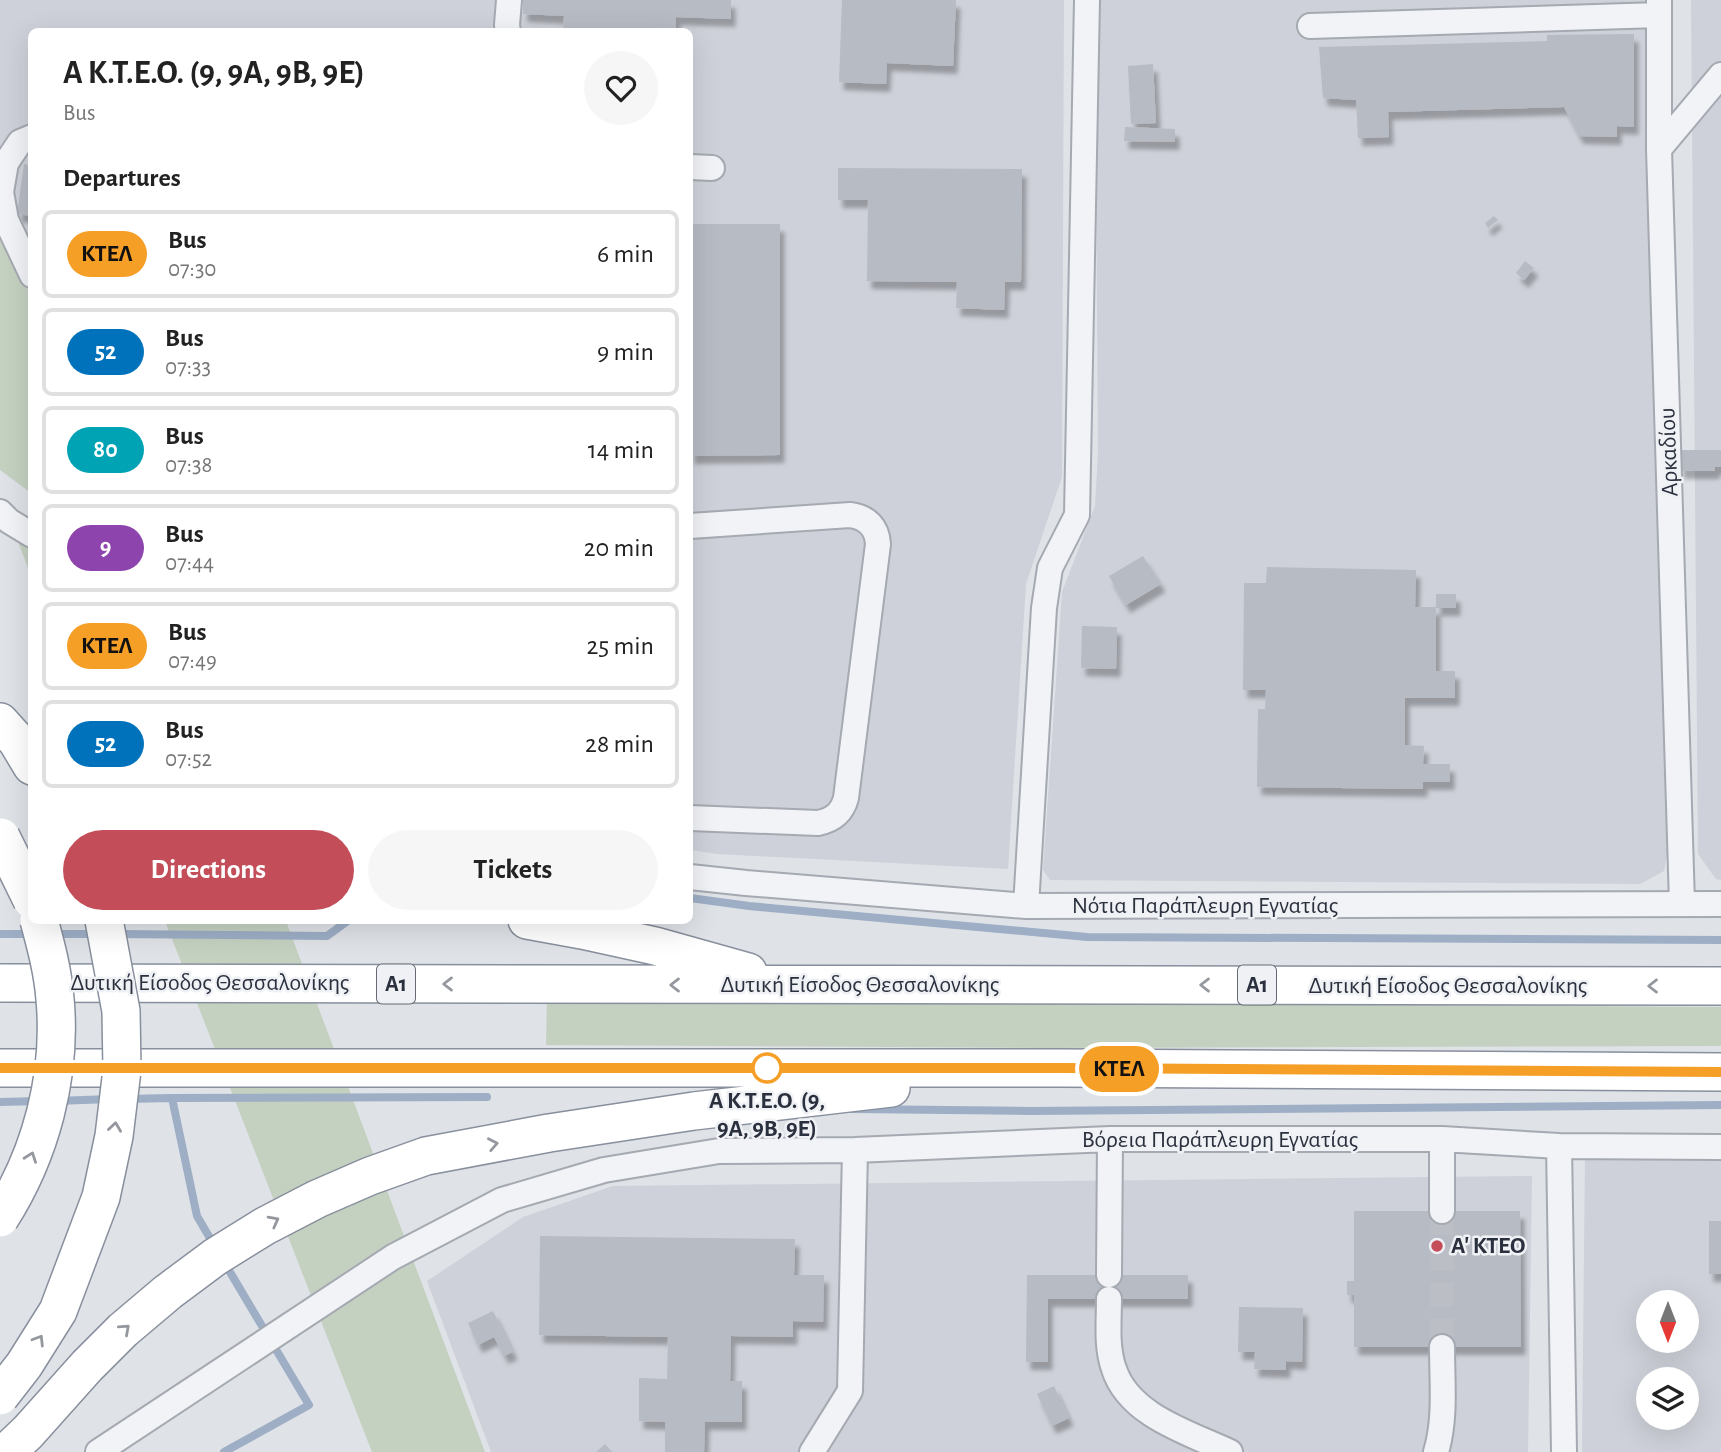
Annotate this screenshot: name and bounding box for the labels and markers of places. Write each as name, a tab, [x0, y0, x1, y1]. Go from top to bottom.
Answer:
marker: Α Κ.Τ.Ε.Ο. (9, 9Α, 9Β, 9Ε)	[752, 1053, 782, 1083]
place label: Α Κ.Τ.Ε.Ο. (9, 9Α, 9Β, 9Ε)	[709, 1089, 825, 1141]
place label: Α' ΚΤΕΟ	[1451, 1234, 1525, 1258]
marker: Α' ΚΤΕΟ	[1429, 1238, 1445, 1254]

